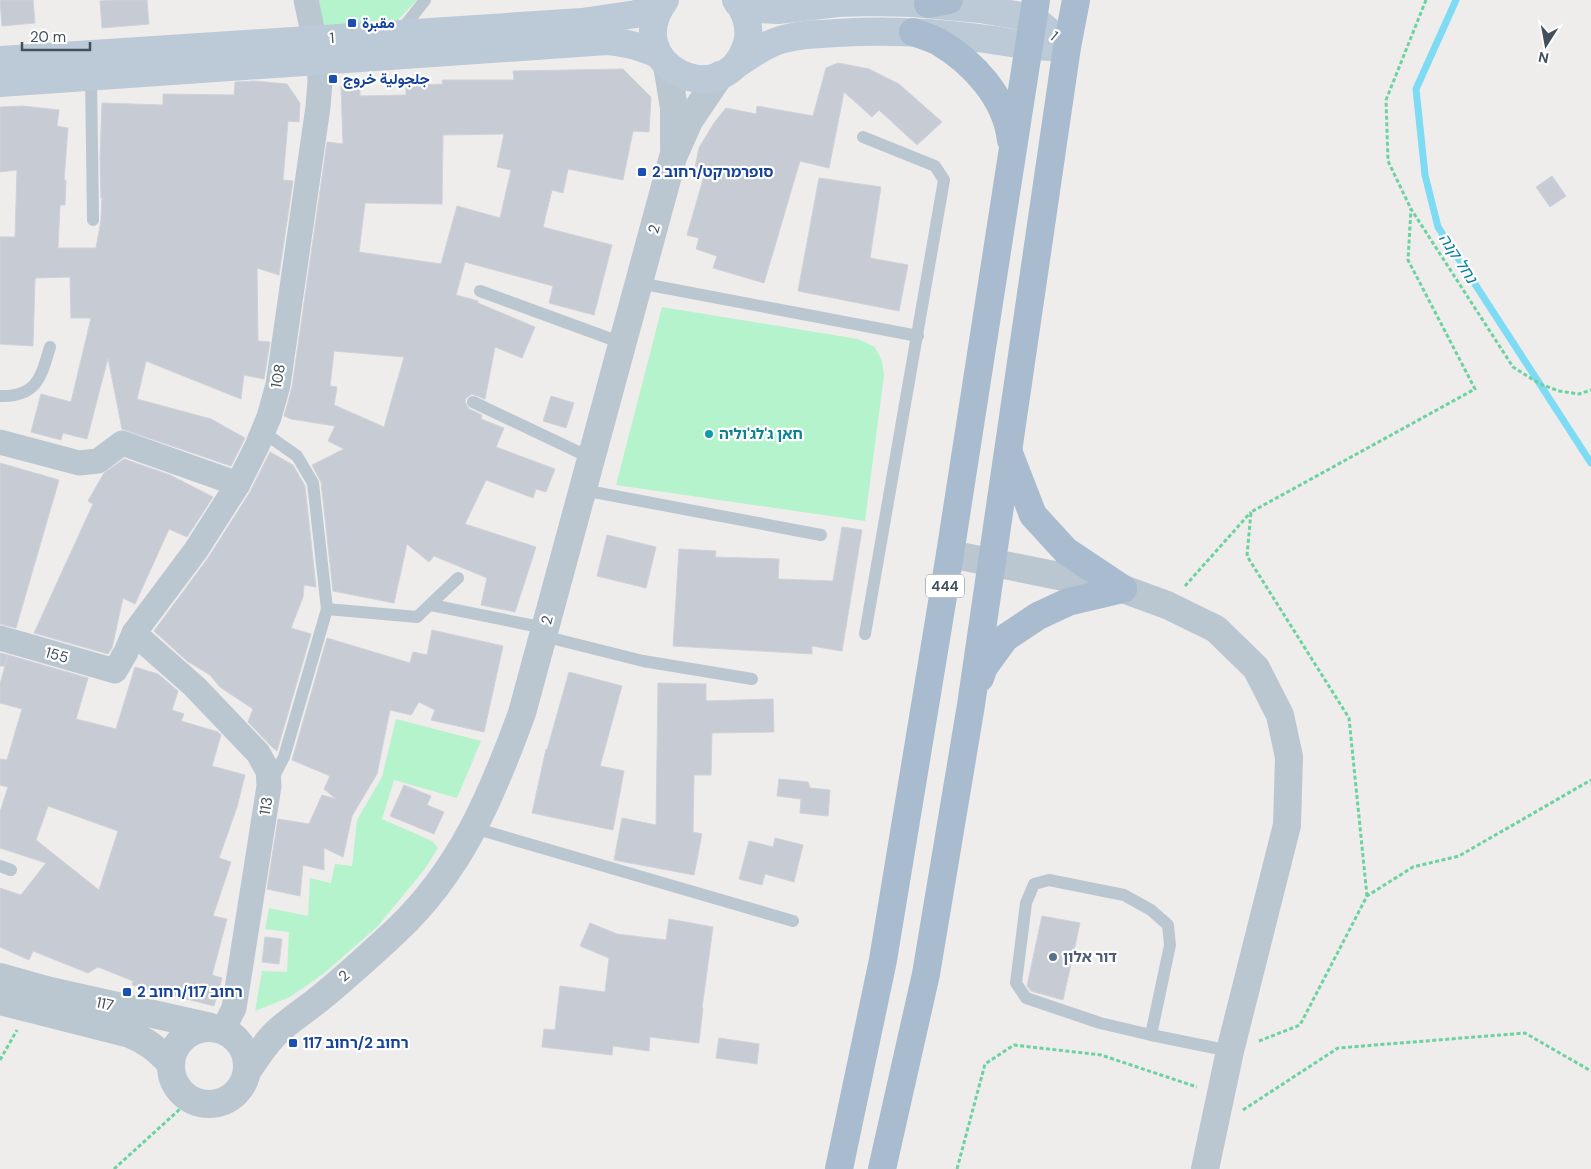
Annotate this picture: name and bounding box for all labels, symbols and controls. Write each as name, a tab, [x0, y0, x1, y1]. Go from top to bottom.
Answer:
place label: مقبرة	[362, 13, 395, 33]
marker: مقبرة	[346, 17, 358, 29]
scale bar	[22, 20, 90, 52]
north arrow	[1521, 20, 1571, 70]
text: 20 m	[30, 27, 66, 47]
street label: 1	[1046, 27, 1062, 45]
street label: 1	[329, 28, 335, 48]
text: N	[1537, 48, 1550, 68]
place label: جلجولية خروج	[343, 69, 430, 89]
marker: جلجولية خروج	[327, 73, 339, 85]
place label: סופרמרקט/רחוב 2	[652, 162, 774, 182]
marker: סופרמרקט/רחוב 2	[636, 166, 648, 178]
street label: 2	[643, 222, 665, 236]
water label: נחל קנה	[1434, 229, 1482, 288]
street label: 108	[266, 362, 290, 390]
place label: חאן ג'לג'וליה	[719, 424, 803, 444]
marker: חאן ג'לג'וליה	[703, 428, 715, 440]
road number: 444	[926, 574, 964, 598]
street label: 2	[536, 613, 558, 627]
street label: 155	[43, 642, 71, 668]
street label: 113	[255, 795, 277, 817]
place label: דור אלון	[1063, 947, 1117, 967]
marker: דור אלון	[1047, 951, 1059, 963]
street label: 2	[334, 966, 354, 986]
place label: רחוב 117/רחוב 2	[137, 982, 243, 1002]
marker: רחוב 117/רחוב 2	[121, 986, 133, 998]
street label: 117	[94, 992, 116, 1016]
place label: רחוב 2/רחוב 117	[303, 1033, 409, 1053]
marker: רחוב 2/רחוב 117	[287, 1037, 299, 1049]

